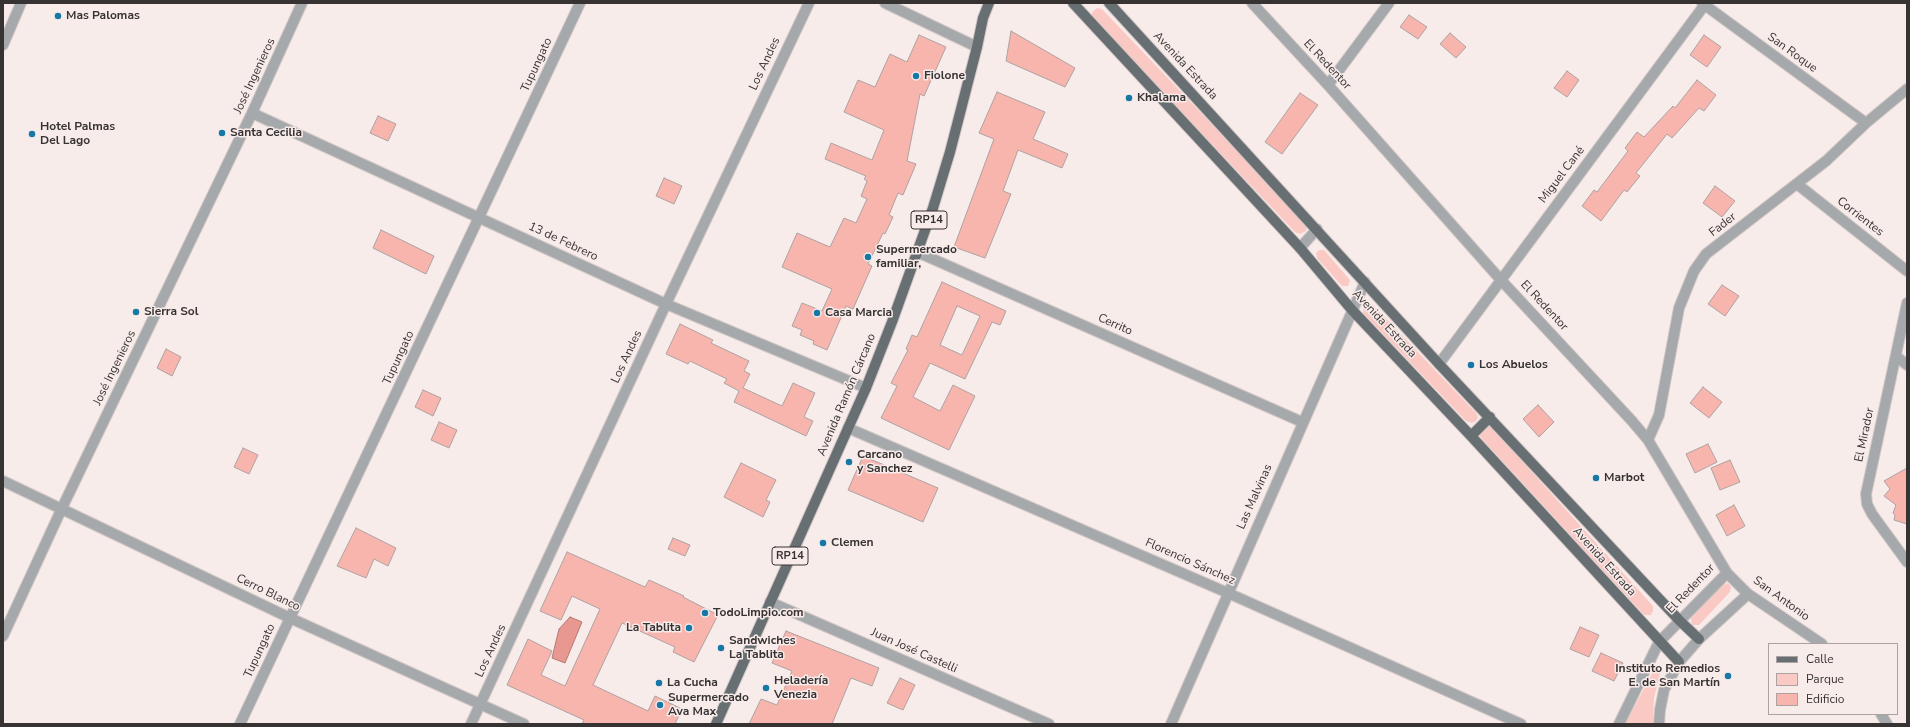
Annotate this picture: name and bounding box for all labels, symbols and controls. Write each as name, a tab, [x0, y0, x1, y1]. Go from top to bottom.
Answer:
place label: Mas Palomas	[66, 9, 140, 23]
marker: Mas Palomas	[53, 11, 63, 21]
street label: Avenida Estrada	[1150, 29, 1220, 103]
street label: San Roque	[1764, 30, 1820, 76]
street label: Los Andes	[746, 35, 784, 93]
street label: José Ingenieros	[231, 36, 279, 116]
street label: Tupungato	[518, 36, 556, 94]
street label: El Redentor	[1300, 37, 1354, 93]
place label: Fiolone	[924, 69, 965, 83]
marker: Fiolone	[911, 71, 921, 81]
place label: Khalama	[1137, 91, 1186, 105]
marker: Khalama	[1124, 93, 1134, 103]
place label: Hotel Palmas Del Lago	[40, 120, 115, 148]
place label: Santa Cecilia	[230, 126, 302, 140]
marker: Santa Cecilia	[217, 128, 227, 138]
marker: Hotel Palmas Del Lago	[27, 129, 37, 139]
street label: Miguel Cané	[1536, 144, 1588, 206]
street label: Corrientes	[1834, 194, 1886, 240]
street label: Fader	[1707, 210, 1739, 240]
road number: RP14	[911, 211, 947, 229]
street label: 13 de Febrero	[526, 220, 600, 264]
place label: Supermercado familiar,	[876, 243, 957, 271]
marker: Supermercado familiar,	[863, 252, 873, 262]
street label: El Redentor	[1517, 278, 1571, 334]
street label: Avenida Estrada	[1349, 287, 1419, 361]
place label: Sierra Sol	[144, 305, 199, 319]
place label: Casa Marcia	[825, 306, 892, 320]
marker: Sierra Sol	[131, 307, 141, 317]
marker: Casa Marcia	[812, 308, 822, 318]
street label: Cerrito	[1096, 311, 1134, 339]
street label: José Ingenieros	[91, 328, 139, 408]
street label: Los Andes	[608, 328, 646, 386]
street label: Tupungato	[380, 329, 418, 387]
street label: Avenida Ramón Cárcano	[815, 331, 879, 459]
place label: Los Abuelos	[1479, 358, 1548, 372]
marker: Los Abuelos	[1466, 360, 1476, 370]
street label: El Mirador	[1852, 406, 1878, 464]
place label: Carcano y Sanchez	[857, 448, 912, 476]
marker: Carcano y Sanchez	[844, 457, 854, 467]
street label: Las Malvinas	[1234, 462, 1276, 532]
place label: Marbot	[1604, 471, 1644, 485]
marker: Marbot	[1591, 473, 1601, 483]
street label: Avenida Estrada	[1569, 525, 1639, 599]
place label: Clemen	[831, 536, 873, 550]
street label: Florencio Sánchez	[1143, 536, 1237, 588]
marker: Clemen	[818, 538, 828, 548]
road number: RP14	[772, 547, 808, 565]
street label: El Redentor	[1664, 561, 1718, 617]
street label: Cerro Blanco	[234, 571, 302, 615]
street label: San Antonio	[1750, 574, 1812, 624]
place label: TodoLimpio.com	[713, 606, 804, 620]
marker: TodoLimpio.com	[700, 608, 710, 618]
place label: La Tablita	[626, 621, 681, 635]
street label: Tupungato	[241, 622, 279, 680]
street label: Los Andes	[472, 622, 510, 680]
marker: La Tablita	[684, 623, 694, 633]
street label: Juan José Castelli	[869, 626, 959, 676]
place label: Sandwiches La Tablita	[729, 634, 796, 662]
marker: Sandwiches La Tablita	[716, 643, 726, 653]
legend	[1768, 643, 1898, 715]
text: Calle	[1806, 651, 1834, 667]
place label: Instituto Remedios E. de San Martín	[1615, 662, 1720, 690]
marker: Instituto Remedios E. de San Martín	[1723, 671, 1733, 681]
text: Parque	[1806, 671, 1844, 687]
place label: Heladería Venezia	[774, 674, 828, 702]
place label: La Cucha	[667, 676, 718, 690]
marker: La Cucha	[654, 678, 664, 688]
marker: Heladería Venezia	[761, 683, 771, 693]
place label: Supermercado Ava Max	[668, 691, 749, 719]
text: Edificio	[1806, 691, 1844, 707]
marker: Supermercado Ava Max	[655, 700, 665, 710]

